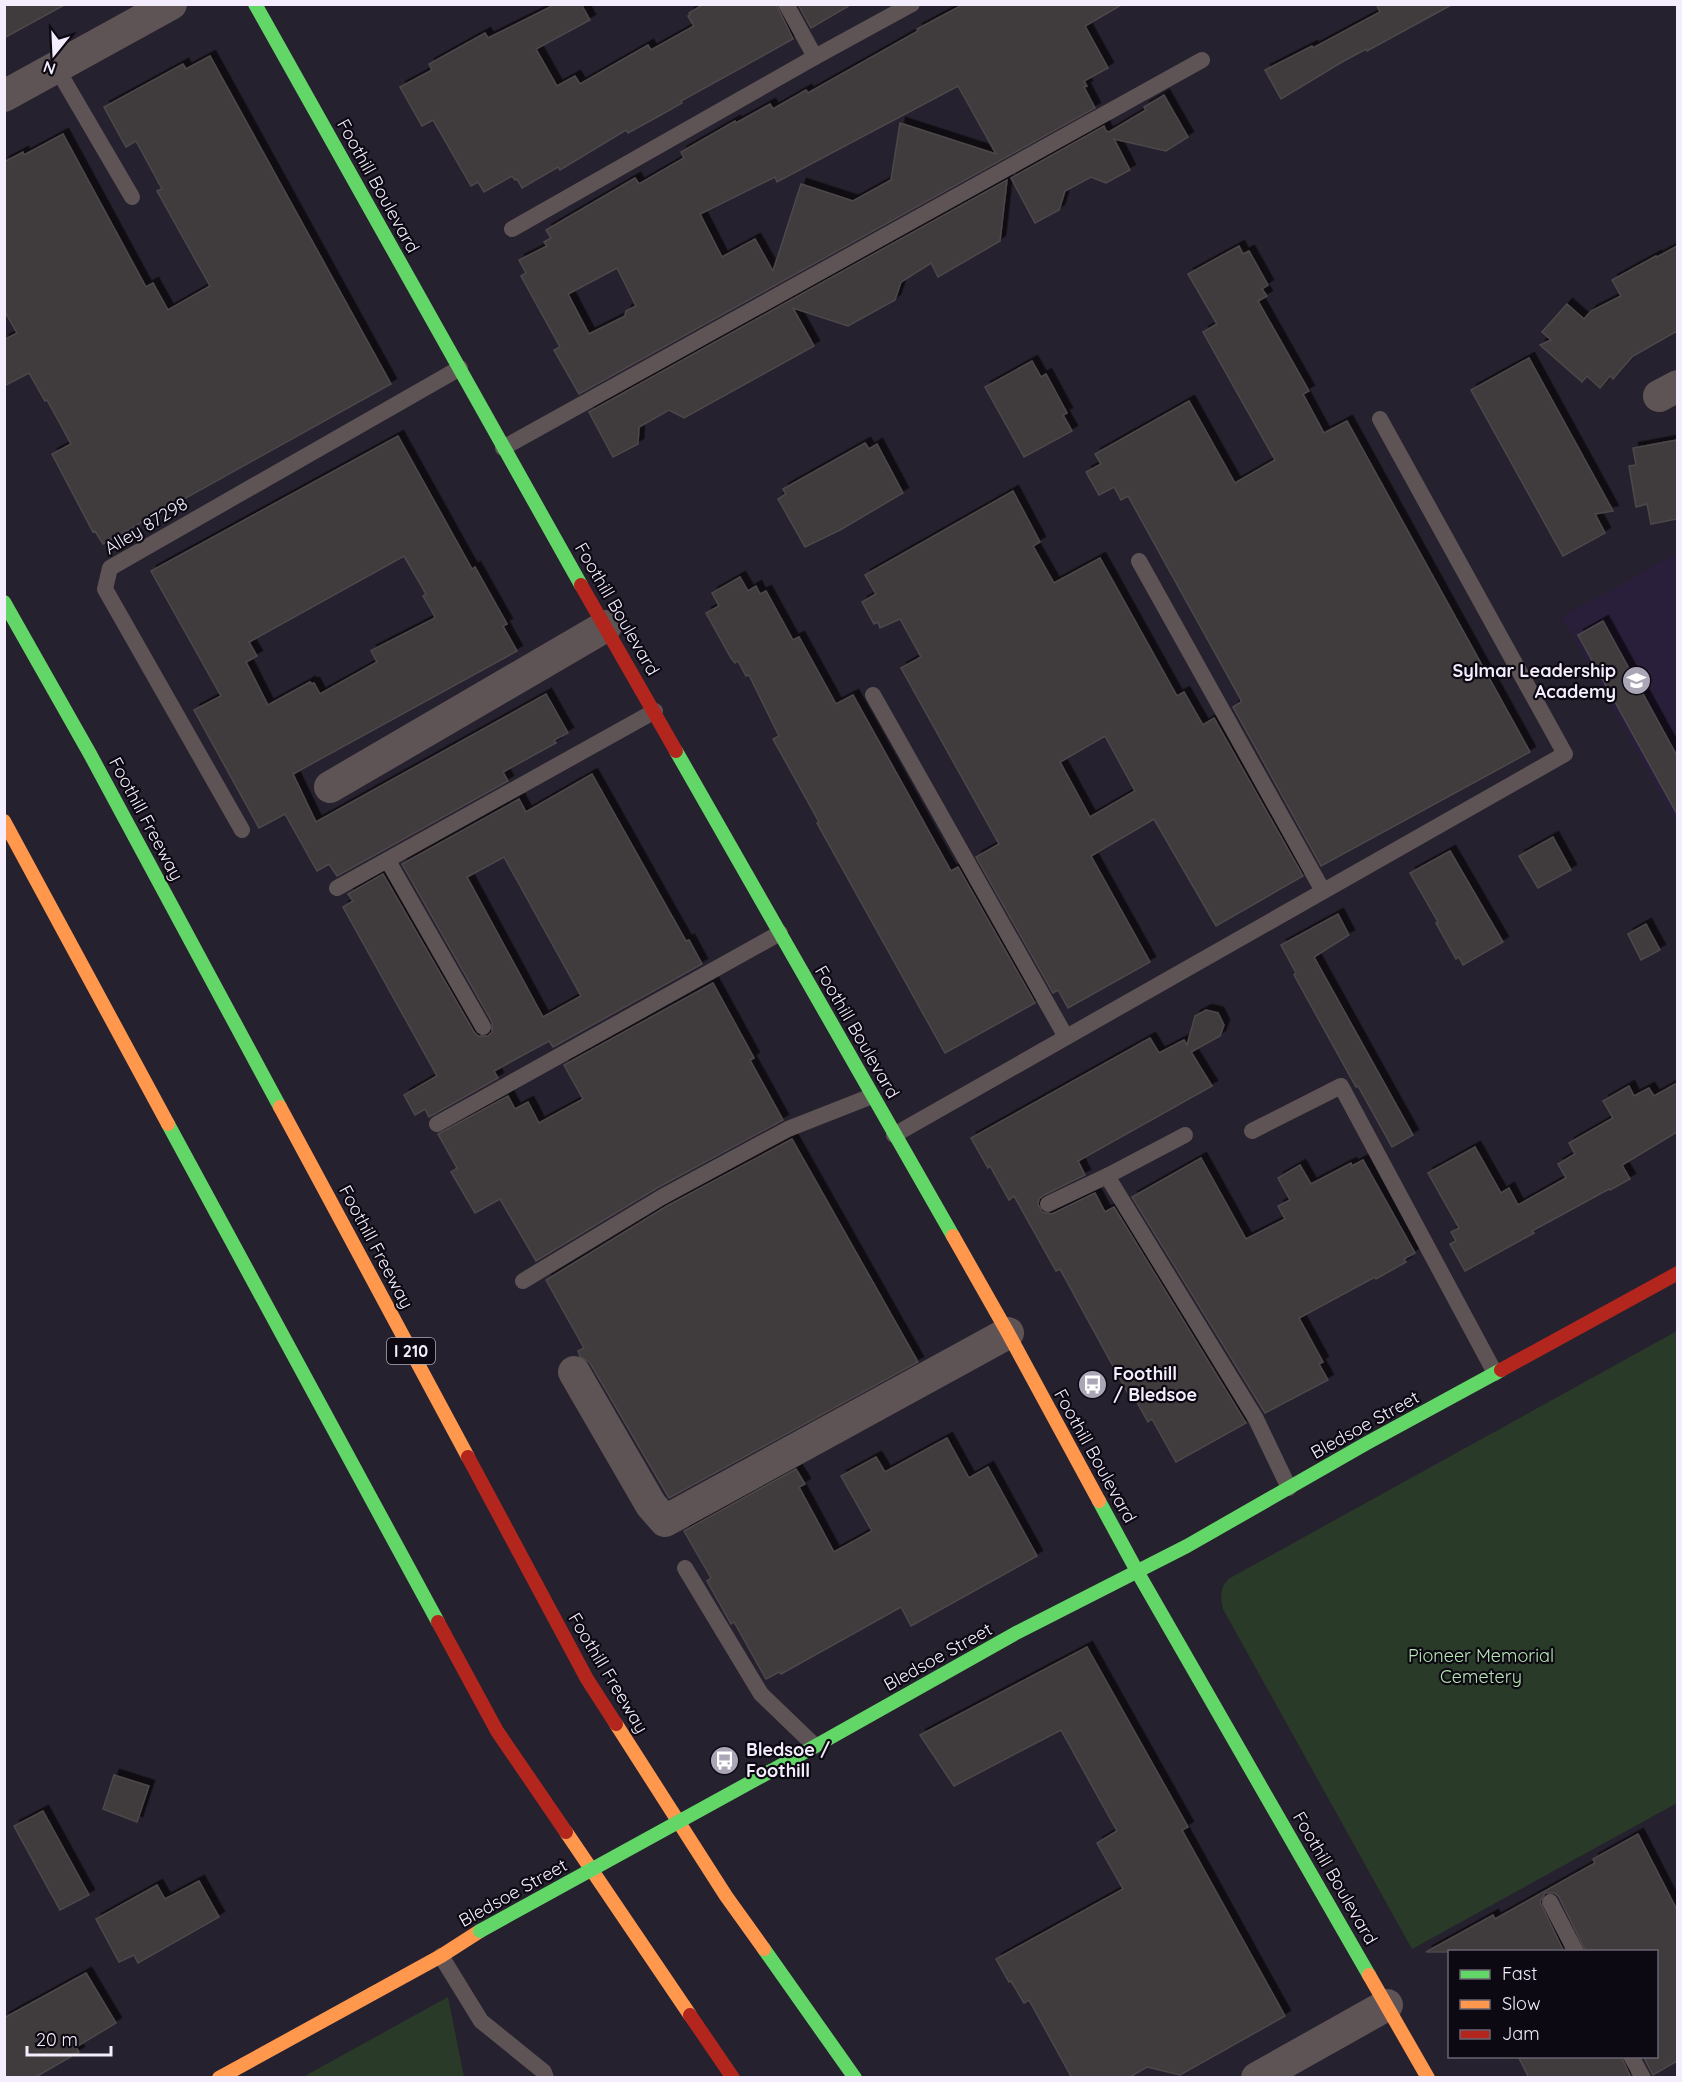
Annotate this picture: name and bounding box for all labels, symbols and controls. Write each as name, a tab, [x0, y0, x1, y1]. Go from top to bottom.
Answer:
north arrow	[24, 24, 84, 84]
text: N	[41, 57, 58, 80]
street label: Foothill Boulevard	[332, 115, 425, 257]
street label: Alley 87298	[100, 492, 192, 559]
street label: Foothill Boulevard	[570, 538, 665, 679]
place label: Sylmar Leadership Academy	[1452, 659, 1616, 703]
school or university icon: Sylmar Leadership Academy	[1621, 665, 1653, 697]
street label: Foothill Freeway	[104, 753, 189, 885]
street label: Foothill Boulevard	[810, 961, 905, 1102]
street label: Foothill Freeway	[334, 1181, 419, 1313]
road number: I 210	[387, 1338, 435, 1364]
place label: Foothill / Bledsoe	[1113, 1362, 1197, 1406]
bus stop icon: Foothill / Bledsoe	[1076, 1368, 1108, 1400]
street label: Foothill Boulevard	[1049, 1385, 1142, 1527]
street label: Bledsoe Street	[1307, 1385, 1423, 1464]
street label: Foothill Freeway	[563, 1608, 653, 1737]
street label: Bledsoe Street	[880, 1617, 996, 1696]
park label: Pioneer Memorial Cemetery	[1408, 1644, 1554, 1688]
place label: Bledsoe / Foothill	[746, 1738, 830, 1782]
bus stop icon: Bledsoe / Foothill	[709, 1744, 741, 1776]
street label: Foothill Boulevard	[1288, 1807, 1383, 1948]
street label: Bledsoe Street	[455, 1853, 571, 1932]
legend	[1448, 1950, 1658, 2058]
text: Fast	[1502, 1962, 1537, 1985]
text: Slow	[1502, 1992, 1540, 2015]
scale bar	[27, 2019, 111, 2057]
text: Jam	[1502, 2022, 1540, 2045]
text: 20 m	[36, 2028, 78, 2051]

